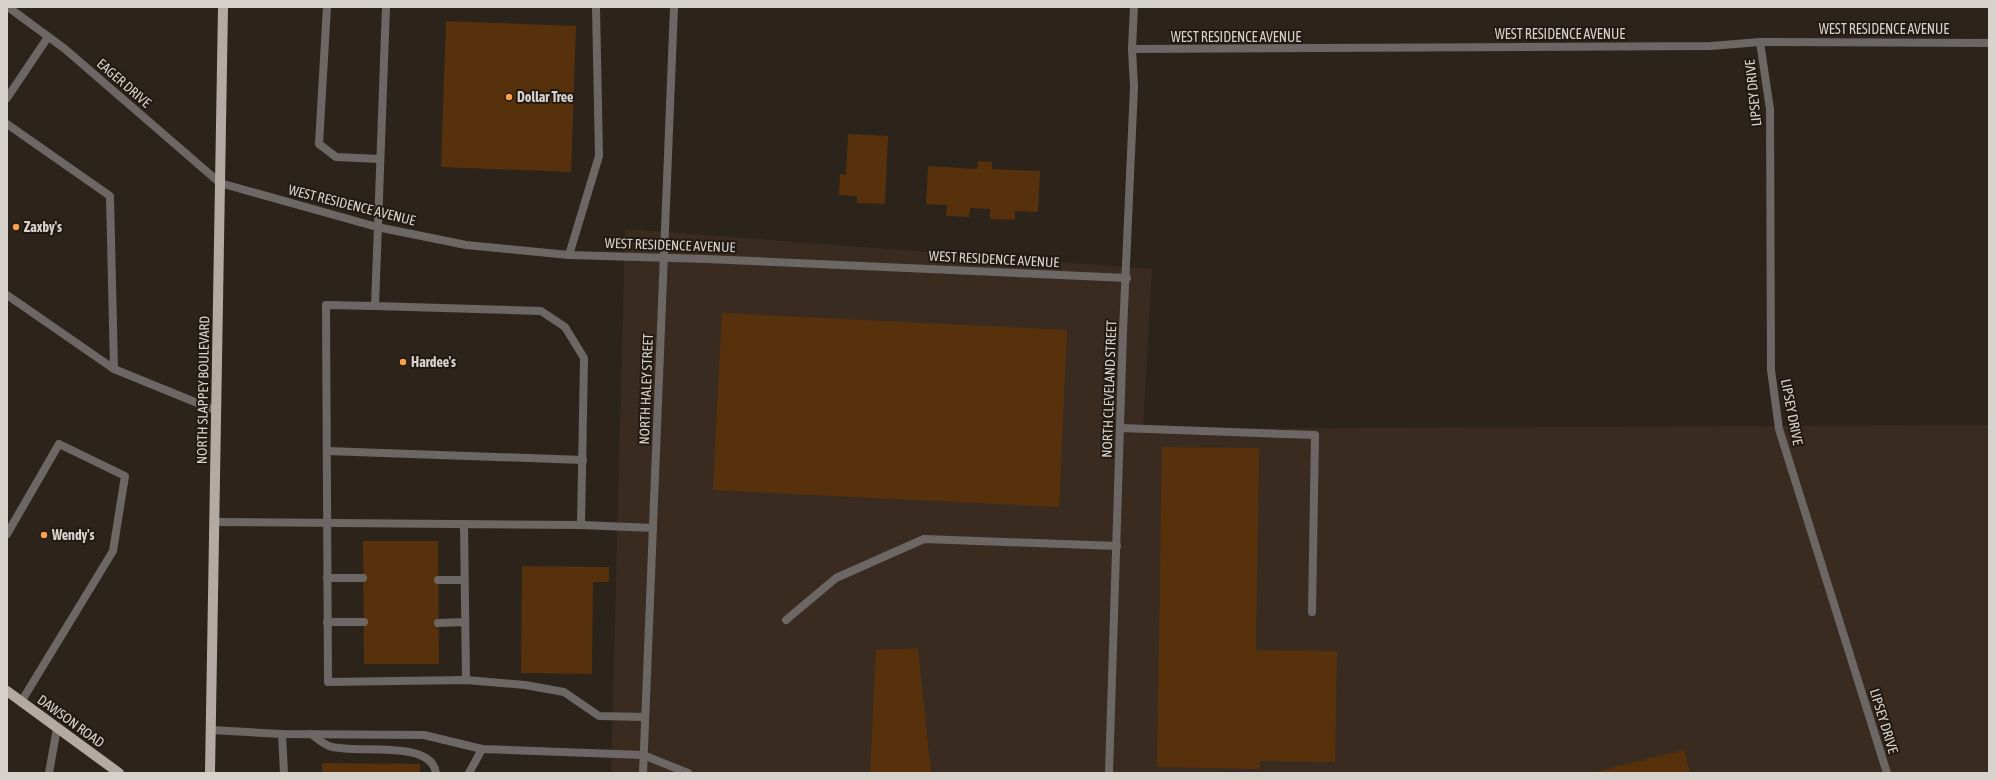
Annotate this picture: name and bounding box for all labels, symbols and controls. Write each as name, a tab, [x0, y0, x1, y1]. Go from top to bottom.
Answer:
street label: WEST RESIDENCE AVENUE	[1819, 21, 1949, 37]
street label: WEST RESIDENCE AVENUE	[1495, 26, 1625, 42]
street label: WEST RESIDENCE AVENUE	[1171, 29, 1301, 45]
street label: EAGER DRIVE	[94, 55, 154, 111]
street label: LIPSEY DRIVE	[1742, 59, 1764, 127]
place label: Dollar Tree	[517, 89, 573, 105]
marker: Dollar Tree	[504, 92, 514, 102]
street label: WEST RESIDENCE AVENUE	[287, 181, 417, 229]
place label: Zaxby's	[24, 219, 62, 235]
marker: Zaxby's	[11, 222, 21, 232]
street label: WEST RESIDENCE AVENUE	[604, 235, 736, 255]
street label: WEST RESIDENCE AVENUE	[928, 248, 1060, 270]
street label: NORTH SLAPPEY BOULEVARD	[194, 316, 212, 464]
street label: NORTH CLEVELAND STREET	[1099, 320, 1119, 458]
street label: NORTH HALEY STREET	[636, 333, 656, 445]
place label: Hardee's	[411, 354, 456, 370]
marker: Hardee's	[398, 357, 408, 367]
street label: LIPSEY DRIVE	[1778, 378, 1806, 446]
place label: Wendy's	[51, 527, 95, 543]
marker: Wendy's	[39, 530, 49, 540]
street label: LIPSEY DRIVE	[1867, 687, 1901, 755]
street label: DAWSON ROAD	[35, 691, 108, 751]

